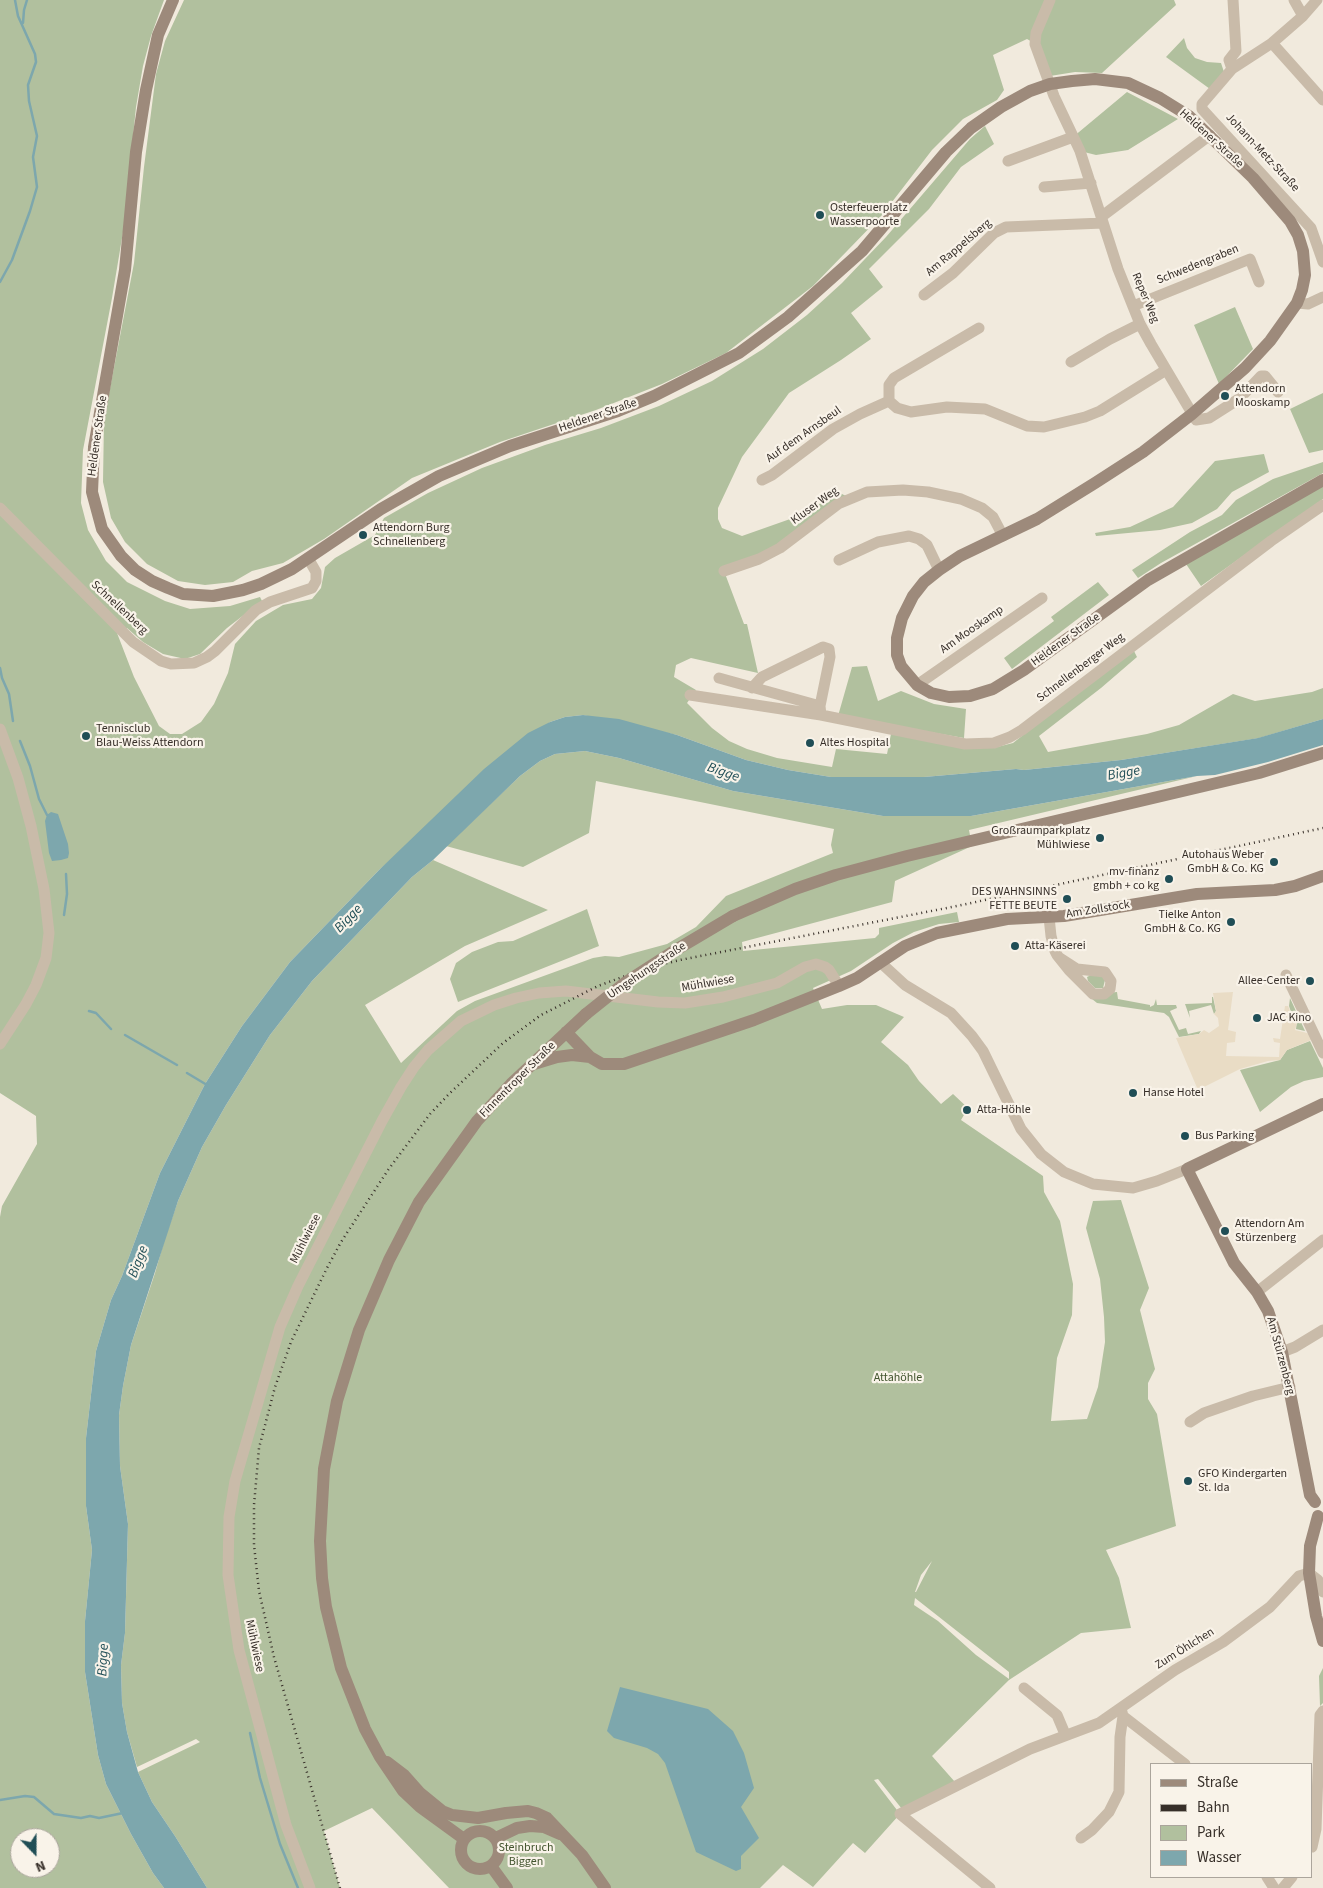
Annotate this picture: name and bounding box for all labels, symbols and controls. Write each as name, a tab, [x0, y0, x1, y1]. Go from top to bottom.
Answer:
street label: Heldener Straße	[1176, 106, 1246, 172]
street label: Johann-Metz-Straße	[1222, 111, 1302, 195]
place label: Osterfeuerplatz Wasserpoorte	[830, 201, 908, 229]
marker: Osterfeuerplatz Wasserpoorte	[814, 209, 826, 221]
street label: Am Rappelsberg	[923, 216, 995, 280]
street label: Schwedengraben	[1155, 242, 1241, 288]
street label: Reper Weg	[1128, 271, 1162, 325]
place label: Attendorn Mooskamp	[1235, 382, 1290, 410]
marker: Attendorn Mooskamp	[1219, 390, 1231, 402]
street label: Heldener Straße	[85, 395, 111, 477]
street label: Heldener Straße	[557, 396, 639, 436]
street label: Auf dem Arnsbeul	[764, 404, 844, 466]
street label: Kluser Weg	[788, 484, 842, 528]
place label: Attendorn Burg Schnellenberg	[373, 521, 450, 549]
marker: Attendorn Burg Schnellenberg	[357, 529, 369, 541]
street label: Schnellenberg	[88, 578, 150, 638]
street label: Am Mooskamp	[938, 603, 1006, 657]
street label: Heldener Straße	[1029, 610, 1103, 670]
street label: Schnellenberger Weg	[1034, 630, 1128, 706]
place label: Tennisclub Blau-Weiss Attendorn	[96, 722, 204, 750]
marker: Tennisclub Blau-Weiss Attendorn	[80, 730, 92, 742]
place label: Altes Hospital	[820, 736, 889, 750]
marker: Altes Hospital	[804, 737, 816, 749]
water label: Bigge	[705, 760, 741, 786]
water label: Bigge	[1106, 763, 1142, 785]
place label: Großraumparkplatz Mühlwiese	[991, 824, 1090, 852]
marker: Großraumparkplatz Mühlwiese	[1094, 832, 1106, 844]
place label: Autohaus Weber GmbH & Co. KG	[1182, 848, 1264, 876]
marker: Autohaus Weber GmbH & Co. KG	[1268, 856, 1280, 868]
place label: mv-finanz gmbh + co kg	[1093, 865, 1159, 893]
marker: mv-finanz gmbh + co kg	[1163, 873, 1175, 885]
place label: DES WAHNSINNS FETTE BEUTE	[971, 885, 1057, 913]
marker: DES WAHNSINNS FETTE BEUTE	[1061, 893, 1073, 905]
street label: Am Zollstock	[1065, 898, 1131, 922]
water label: Bigge	[332, 901, 366, 937]
place label: Tielke Anton GmbH & Co. KG	[1144, 908, 1221, 936]
marker: Tielke Anton GmbH & Co. KG	[1225, 916, 1237, 928]
street label: Umgehungsstraße	[605, 939, 689, 1003]
place label: Atta-Käserei	[1025, 939, 1086, 953]
marker: Atta-Käserei	[1009, 940, 1021, 952]
street label: Mühlwiese	[680, 972, 736, 996]
place label: Allee-Center	[1238, 974, 1300, 988]
marker: Allee-Center	[1304, 975, 1316, 987]
place label: JAC Kino	[1267, 1011, 1311, 1025]
marker: JAC Kino	[1251, 1012, 1263, 1024]
street label: Finnentroper Straße	[477, 1039, 559, 1121]
place label: Hanse Hotel	[1143, 1086, 1204, 1100]
marker: Hanse Hotel	[1127, 1087, 1139, 1099]
place label: Atta-Höhle	[977, 1103, 1031, 1117]
marker: Atta-Höhle	[961, 1104, 973, 1116]
place label: Bus Parking	[1195, 1129, 1254, 1143]
marker: Bus Parking	[1179, 1130, 1191, 1142]
street label: Mühlwiese	[287, 1212, 325, 1266]
place label: Attendorn Am Stürzenberg	[1235, 1217, 1304, 1245]
marker: Attendorn Am Stürzenberg	[1219, 1225, 1231, 1237]
water label: Bigge	[125, 1244, 153, 1280]
street label: Am Stürzenberg	[1263, 1316, 1297, 1396]
park label: Attahöhle	[874, 1371, 922, 1385]
place label: GFO Kindergarten St. Ida	[1198, 1467, 1287, 1495]
marker: GFO Kindergarten St. Ida	[1182, 1475, 1194, 1487]
street label: Mühlwiese	[241, 1618, 267, 1674]
street label: Zum Öhlchen	[1153, 1625, 1217, 1673]
water label: Bigge	[95, 1643, 113, 1677]
legend	[1150, 1763, 1313, 1878]
text: Straße	[1197, 1772, 1238, 1793]
text: Bahn	[1197, 1797, 1230, 1818]
text: Park	[1197, 1822, 1225, 1843]
north arrow	[10, 1828, 60, 1878]
park label: Steinbruch Biggen	[499, 1841, 553, 1869]
text: Wasser	[1197, 1847, 1241, 1868]
text: N	[32, 1855, 48, 1877]

